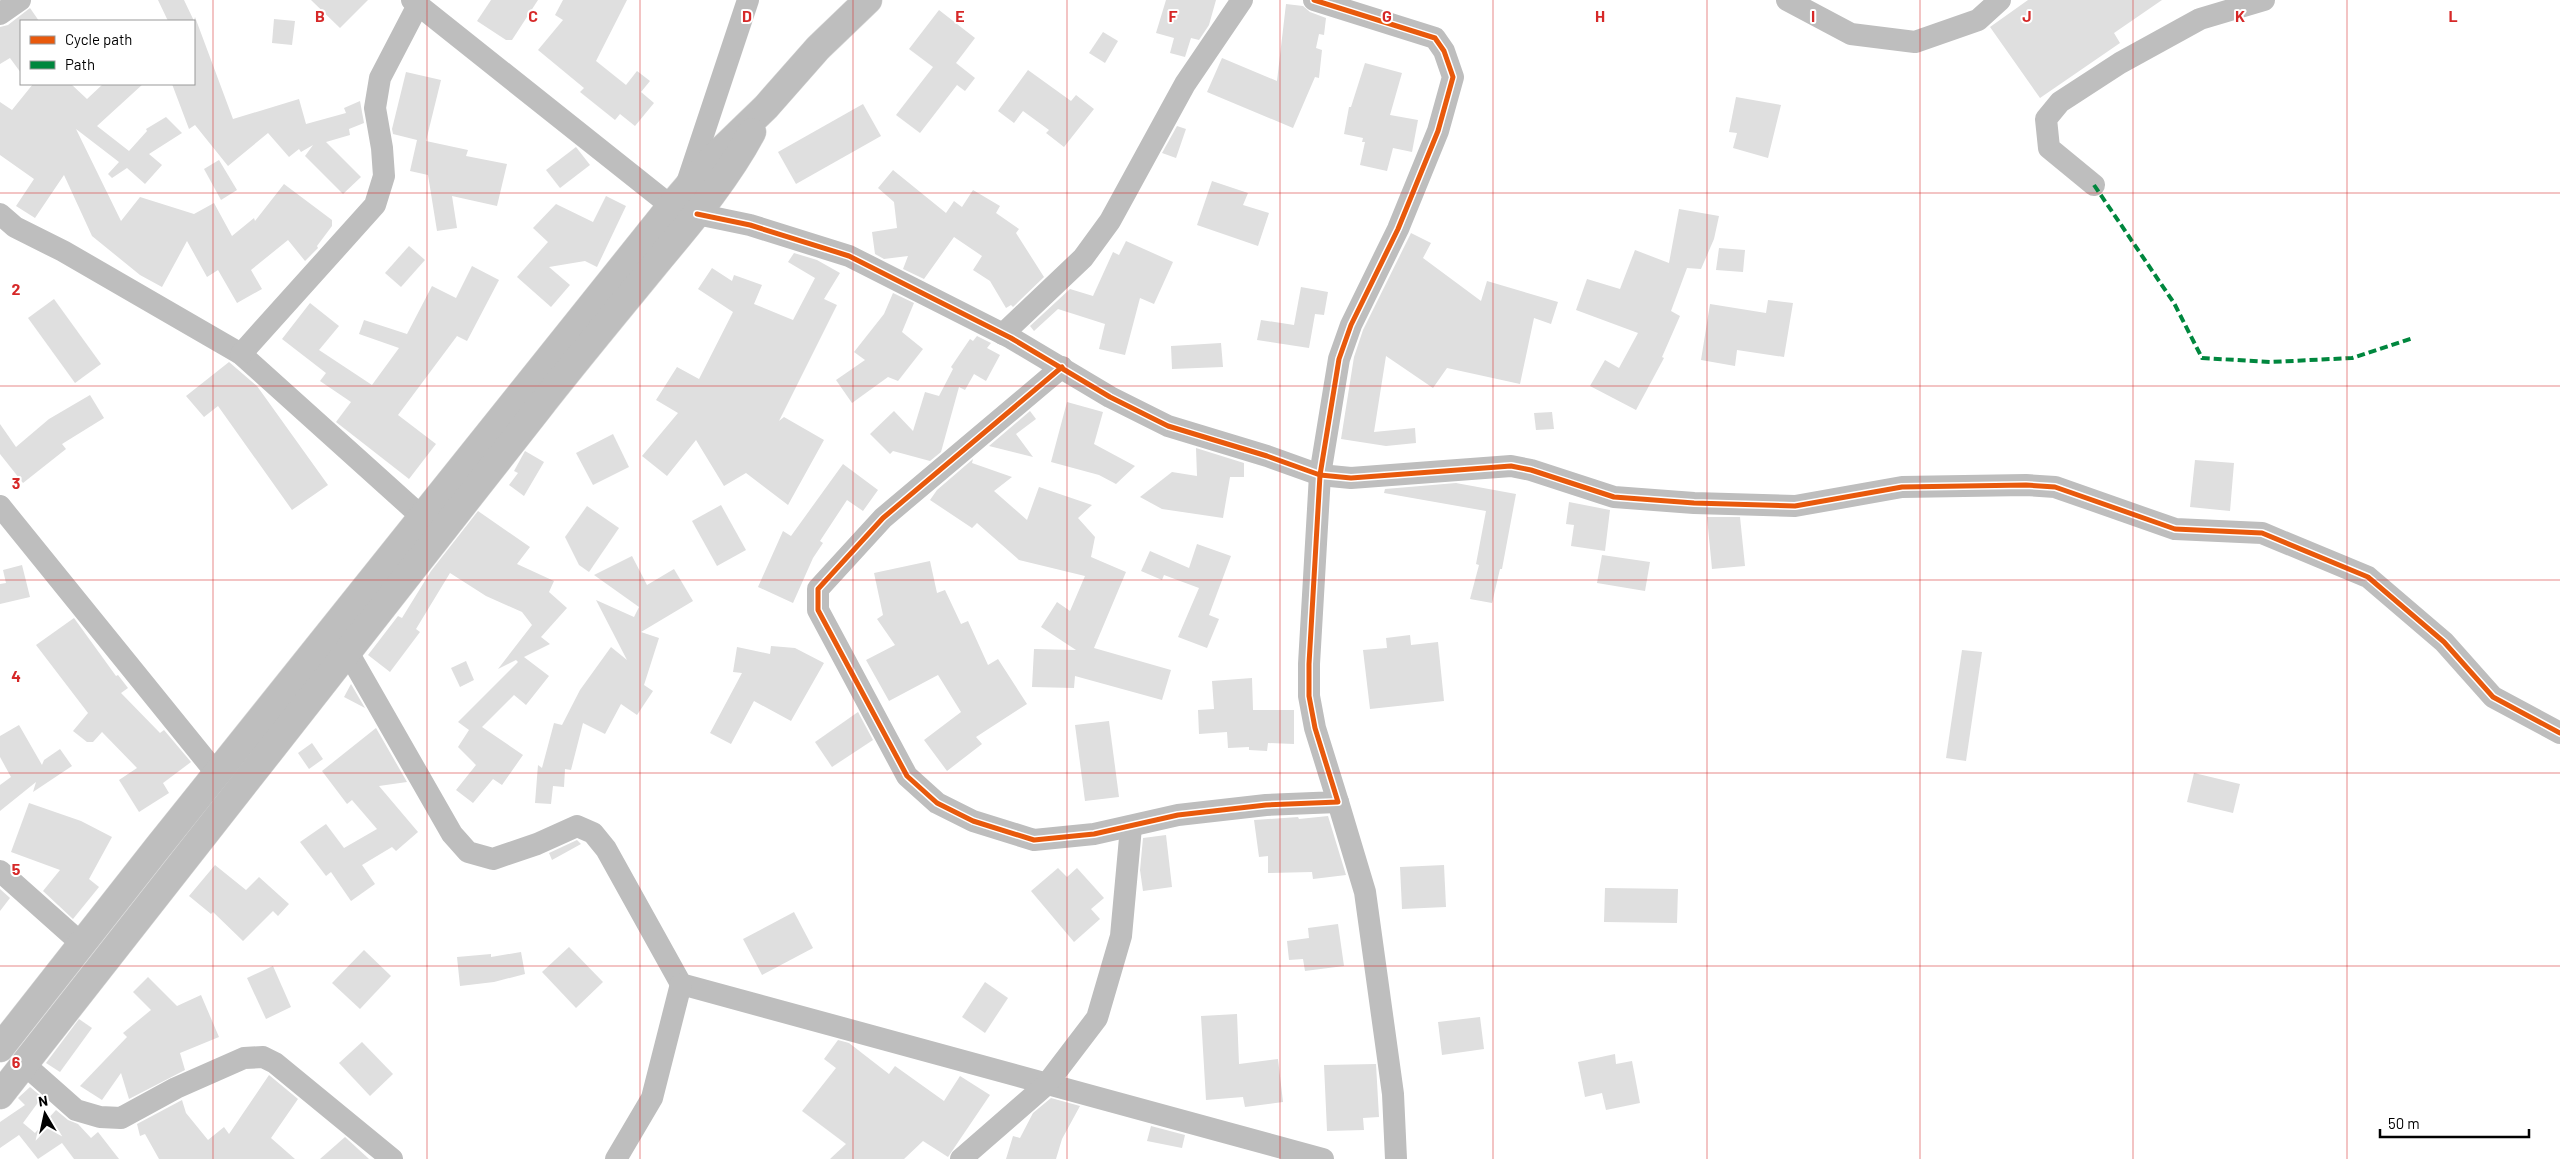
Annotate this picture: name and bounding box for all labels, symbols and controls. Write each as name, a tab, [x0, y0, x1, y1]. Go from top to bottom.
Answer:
text: B	[315, 6, 325, 25]
text: C	[528, 6, 538, 25]
text: D	[742, 6, 752, 25]
text: E	[955, 6, 965, 25]
text: F	[1169, 6, 1178, 25]
text: G	[1382, 6, 1392, 25]
text: H	[1595, 6, 1605, 25]
text: I	[1811, 6, 1815, 25]
text: J	[2022, 6, 2032, 25]
text: K	[2235, 6, 2245, 25]
text: L	[2448, 6, 2458, 25]
legend	[20, 20, 195, 85]
text: Cycle path	[65, 30, 132, 48]
text: Path	[65, 55, 95, 73]
text: 2	[12, 279, 21, 298]
text: 3	[12, 473, 20, 492]
text: 4	[11, 666, 21, 685]
text: 5	[12, 859, 21, 878]
text: 6	[12, 1052, 21, 1071]
north arrow	[20, 1089, 70, 1139]
text: N	[37, 1092, 49, 1110]
scale bar	[2380, 1106, 2529, 1138]
text: 50 m	[2388, 1114, 2420, 1132]

